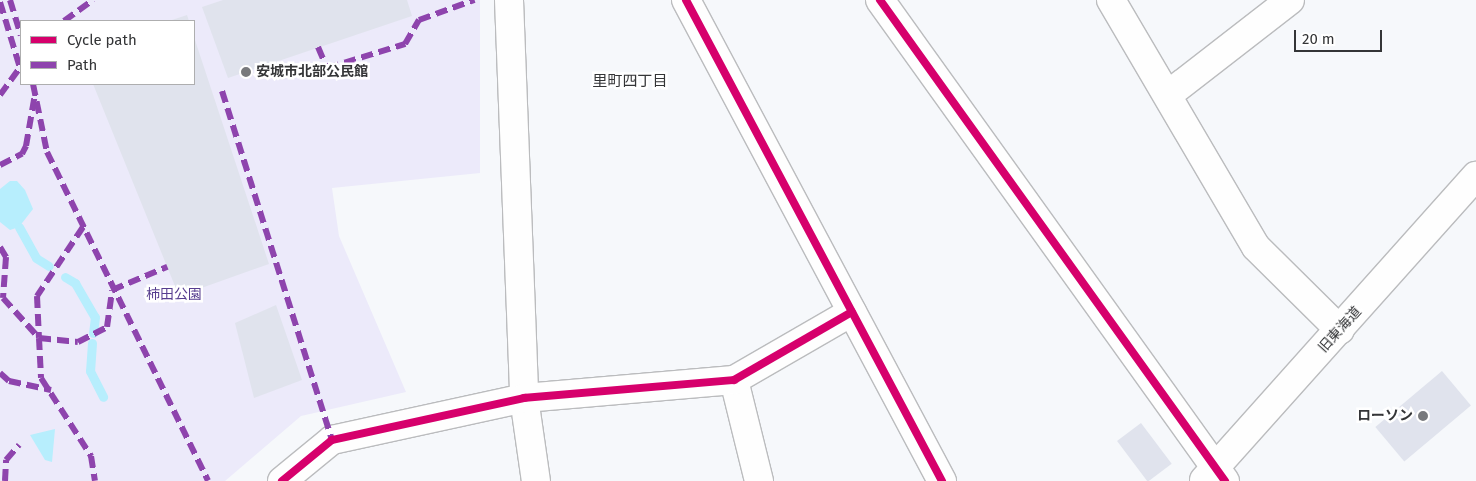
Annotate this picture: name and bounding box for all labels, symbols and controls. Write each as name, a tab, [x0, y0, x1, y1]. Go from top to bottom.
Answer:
legend	[20, 20, 195, 85]
scale bar	[1296, 20, 1384, 52]
text: 20 m	[1302, 30, 1335, 48]
text: Cycle path	[67, 31, 137, 49]
text: Path	[67, 56, 97, 74]
place label: 安城市北部公民館	[256, 64, 368, 80]
marker: 安城市北部公民館	[240, 66, 252, 78]
district label: 里町四丁目	[593, 73, 667, 91]
park label: 柿田公園	[146, 287, 202, 303]
street label: 旧東海道	[1315, 304, 1365, 356]
place label: ローソン	[1357, 408, 1413, 424]
marker: ローソン	[1417, 410, 1429, 422]

